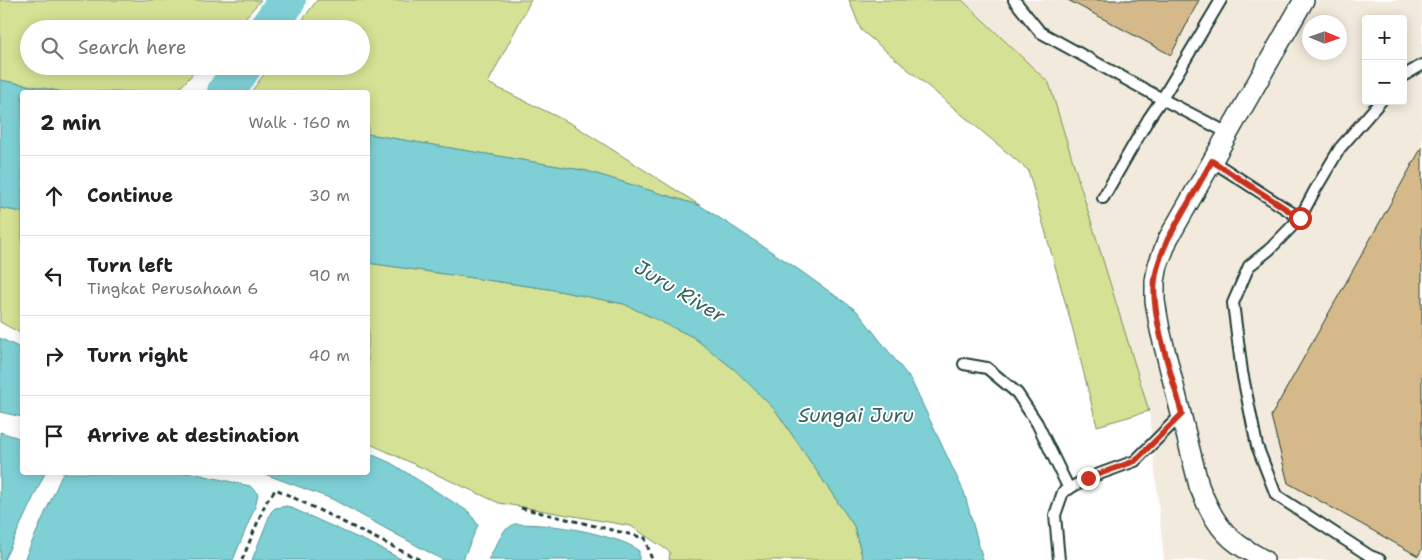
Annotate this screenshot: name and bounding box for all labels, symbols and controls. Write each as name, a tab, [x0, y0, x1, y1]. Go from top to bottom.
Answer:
north arrow	[1302, 15, 1347, 60]
map controls	[1362, 15, 1407, 105]
button: +	[1362, 15, 1407, 60]
search box	[20, 20, 370, 75]
icon: search	[38, 34, 66, 62]
text: Search here	[78, 35, 187, 60]
button: −	[1362, 60, 1407, 105]
text: 2 min	[40, 109, 101, 137]
text: Walk · 160 m	[249, 112, 350, 133]
icon: ahead	[40, 182, 68, 210]
text: Continue	[87, 183, 173, 208]
text: 30 m	[309, 185, 350, 206]
route start	[1289, 207, 1312, 230]
text: Turn left	[87, 253, 173, 278]
water label: Juru River	[630, 254, 731, 329]
icon: left	[40, 262, 68, 290]
text: 90 m	[309, 265, 350, 286]
text: Tingkat Perusahaan 6	[87, 278, 259, 299]
icon: right	[40, 342, 68, 370]
text: Turn right	[87, 343, 188, 368]
text: 40 m	[308, 345, 350, 366]
water label: Sungai Juru	[798, 402, 914, 428]
icon: arrive	[40, 422, 68, 450]
text: Arrive at destination	[87, 423, 299, 448]
route end	[1077, 467, 1100, 490]

